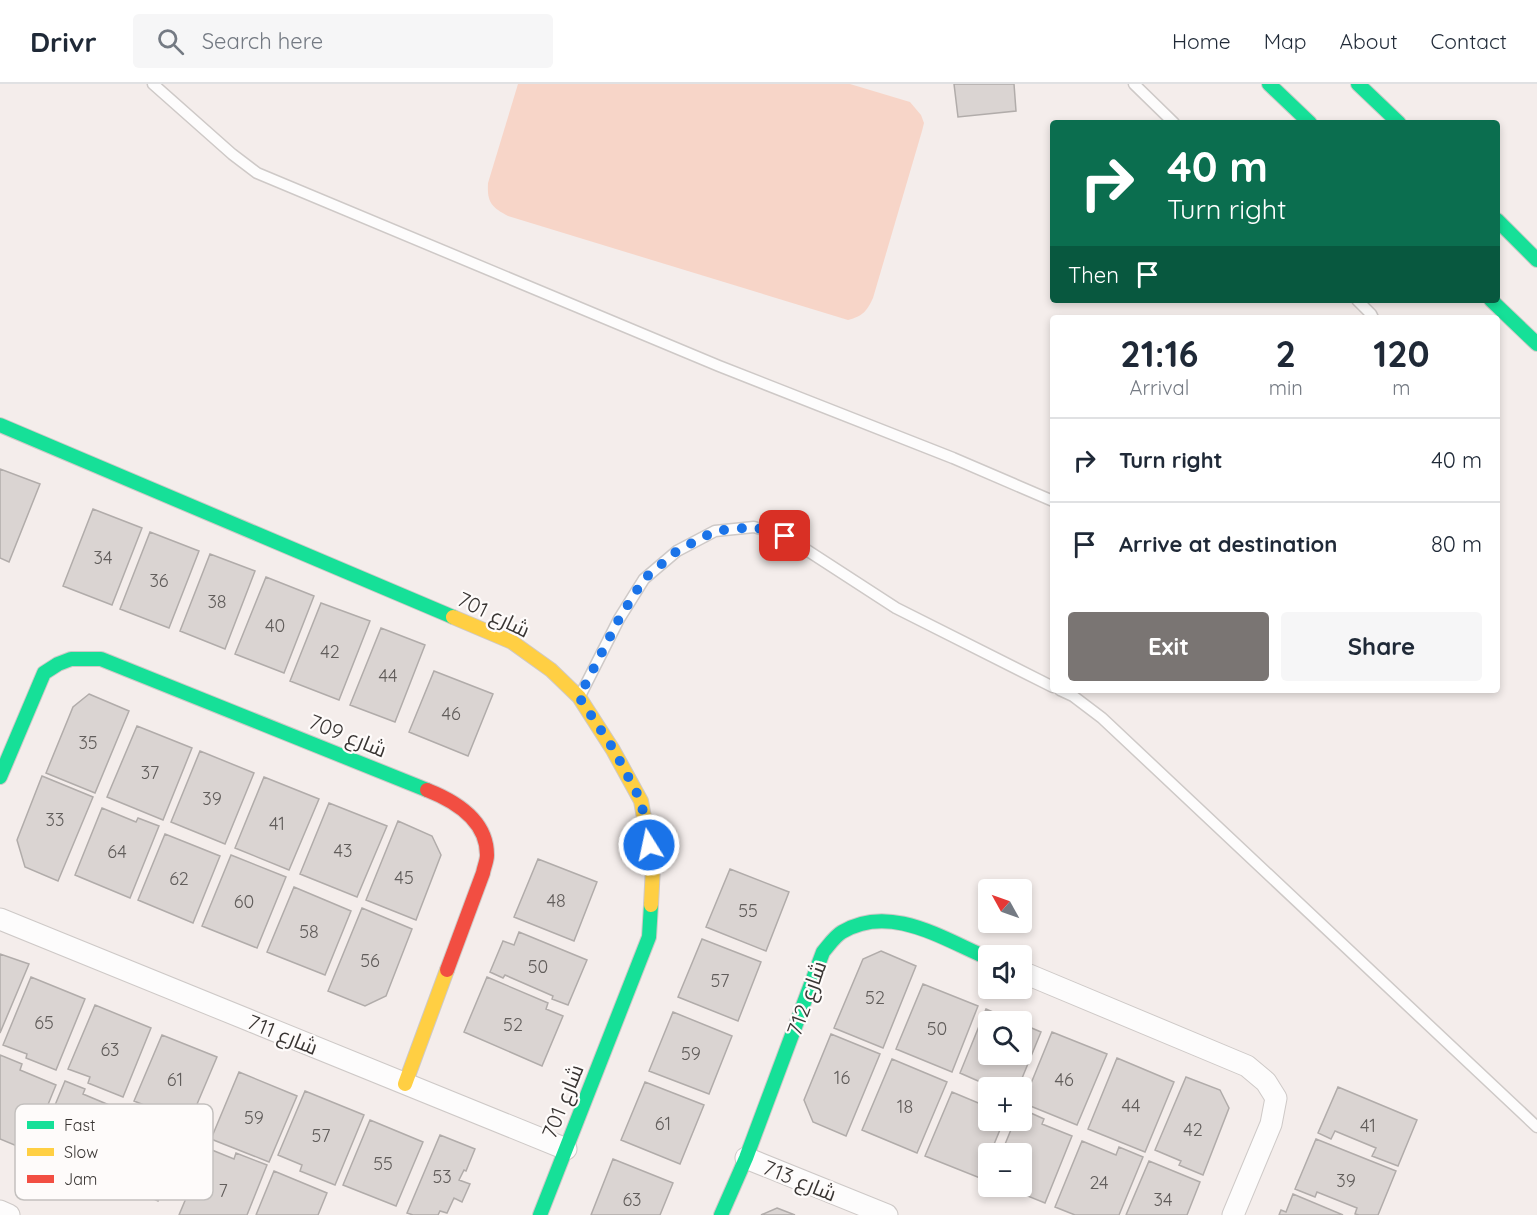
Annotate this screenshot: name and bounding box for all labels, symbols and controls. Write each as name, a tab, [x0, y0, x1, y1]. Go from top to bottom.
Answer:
search box	[133, 14, 553, 68]
text: Drivr	[30, 24, 97, 59]
icon: search	[154, 25, 187, 58]
text: Search here	[202, 27, 323, 55]
text: Home	[1172, 28, 1231, 54]
text: Map	[1264, 28, 1307, 54]
text: About	[1340, 28, 1398, 54]
text: Contact	[1431, 28, 1507, 54]
text: 40 m	[1167, 140, 1268, 193]
icon: right	[1068, 144, 1146, 222]
text: Turn right	[1167, 192, 1286, 226]
icon: arrive	[1131, 258, 1164, 291]
text: Then	[1068, 261, 1119, 289]
text: 21:16	[1120, 331, 1199, 376]
text: 2	[1276, 331, 1296, 376]
text: 120	[1373, 331, 1430, 376]
text: Arrival	[1129, 375, 1189, 400]
text: min	[1269, 375, 1303, 400]
text: m	[1392, 375, 1411, 400]
icon: right	[1068, 444, 1101, 477]
text: Turn right	[1119, 446, 1223, 474]
text: 40 m	[1431, 446, 1482, 474]
pin	[759, 510, 810, 561]
icon: arrive	[768, 519, 801, 552]
icon: arrive	[1068, 528, 1101, 561]
text: Arrive at destination	[1119, 530, 1337, 558]
text: 80 m	[1431, 530, 1482, 558]
house number: 34	[94, 546, 112, 569]
house number: 36	[149, 569, 169, 592]
street label: شارع 701	[453, 585, 535, 644]
house number: 38	[207, 590, 227, 613]
button: Exit	[1068, 612, 1269, 681]
button: Share	[1281, 612, 1482, 681]
house number: 40	[265, 614, 285, 637]
house number: 42	[320, 640, 340, 663]
house number: 44	[379, 664, 397, 687]
house number: 46	[441, 702, 461, 725]
street label: شارع 709	[305, 708, 391, 764]
house number: 35	[78, 731, 98, 754]
house number: 37	[141, 761, 159, 784]
house number: 39	[202, 787, 222, 810]
house number: 33	[46, 808, 64, 831]
house number: 41	[269, 812, 285, 835]
position arrow	[617, 813, 681, 877]
house number: 43	[334, 839, 352, 862]
house number: 64	[107, 840, 127, 863]
house number: 45	[394, 866, 414, 889]
house number: 62	[169, 867, 189, 890]
north arrow	[978, 879, 1032, 933]
map controls	[978, 879, 1032, 1197]
house number: 48	[546, 889, 566, 912]
house number: 60	[234, 890, 254, 913]
house number: 55	[738, 899, 758, 922]
house number: 58	[299, 920, 319, 943]
button: sound	[978, 945, 1032, 999]
house number: 56	[360, 949, 380, 972]
house number: 50	[528, 955, 548, 978]
street label: شارع 712	[781, 957, 833, 1040]
house number: 57	[710, 969, 730, 992]
house number: 52	[865, 986, 885, 1009]
street label: شارع 711	[243, 1008, 322, 1062]
house number: 65	[34, 1011, 54, 1034]
button: search	[978, 1011, 1032, 1065]
house number: 52	[503, 1013, 523, 1036]
house number: 50	[927, 1017, 947, 1040]
house number: 63	[100, 1038, 120, 1061]
house number: 59	[681, 1042, 701, 1065]
street label: شارع 701	[535, 1060, 590, 1143]
house number: 16	[834, 1066, 850, 1089]
house number: 61	[167, 1068, 183, 1091]
house number: 46	[1054, 1068, 1074, 1091]
button: +	[978, 1077, 1032, 1131]
house number: 44	[1122, 1094, 1140, 1117]
house number: 18	[897, 1095, 913, 1118]
legend	[15, 1104, 213, 1200]
house number: 59	[244, 1106, 264, 1129]
house number: 61	[655, 1112, 671, 1135]
house number: 41	[1360, 1114, 1376, 1137]
text: Fast	[64, 1115, 95, 1135]
house number: 42	[1183, 1118, 1203, 1141]
house number: 57	[311, 1124, 331, 1147]
text: Slow	[64, 1142, 98, 1162]
button: −	[978, 1143, 1032, 1197]
house number: 55	[373, 1152, 393, 1175]
street label: شارع 713	[759, 1154, 841, 1208]
house number: 53	[432, 1165, 452, 1188]
text: Jam	[64, 1169, 97, 1189]
house number: 39	[1336, 1169, 1356, 1192]
house number: 24	[1089, 1171, 1109, 1194]
house number: 7	[218, 1179, 228, 1202]
house number: 63	[622, 1188, 642, 1211]
house number: 34	[1154, 1188, 1172, 1211]

